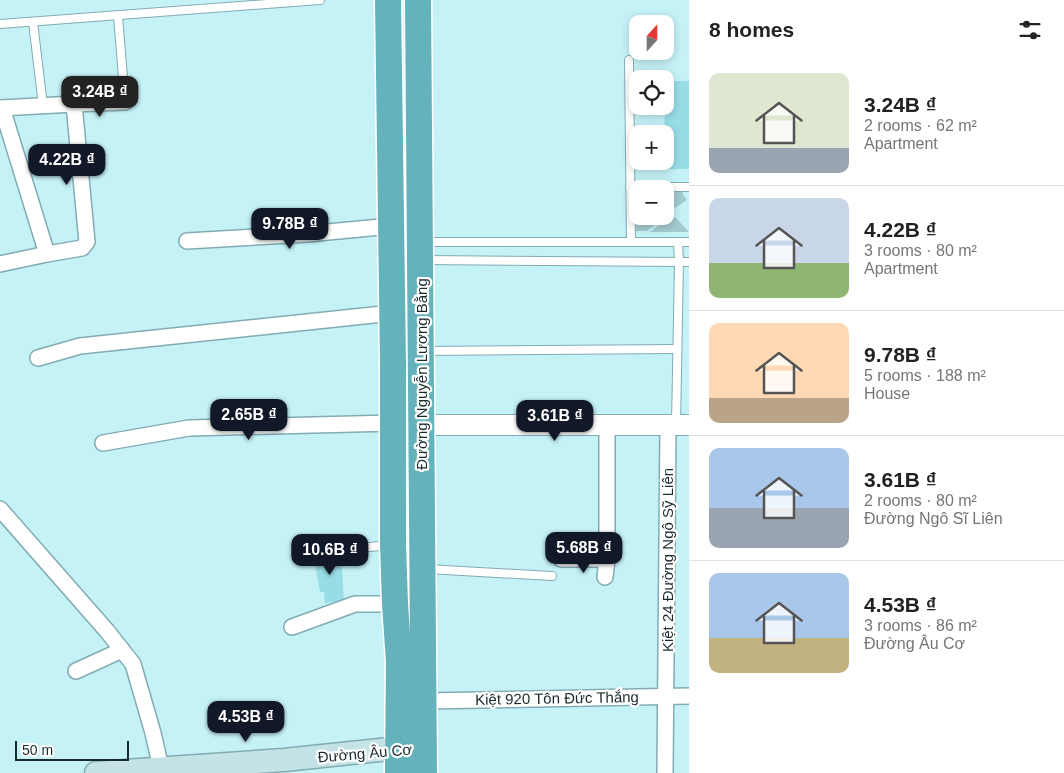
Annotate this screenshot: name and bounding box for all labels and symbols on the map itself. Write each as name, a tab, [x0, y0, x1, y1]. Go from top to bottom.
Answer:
north arrow	[629, 15, 674, 60]
pin: 3.24B ₫	[54, 76, 146, 118]
pin: 4.22B ₫	[21, 144, 113, 186]
pin: 9.78B ₫	[244, 208, 336, 250]
street label: Đường Nguyễn Lương Bằng	[413, 278, 430, 470]
pin: 2.65B ₫	[203, 398, 295, 441]
pin: 3.61B ₫	[509, 400, 601, 442]
street label: Kiệt 24 Đường Ngô Sỹ Liên	[659, 468, 676, 652]
pin: 5.68B ₫	[538, 532, 630, 574]
pin: 10.6B ₫	[284, 534, 376, 576]
street label: Kiệt 920 Tôn Đức Thắng	[475, 688, 639, 708]
pin: 4.53B ₫	[200, 700, 292, 743]
scale bar	[15, 738, 129, 761]
street label: Đường Âu Cơ	[317, 740, 413, 766]

